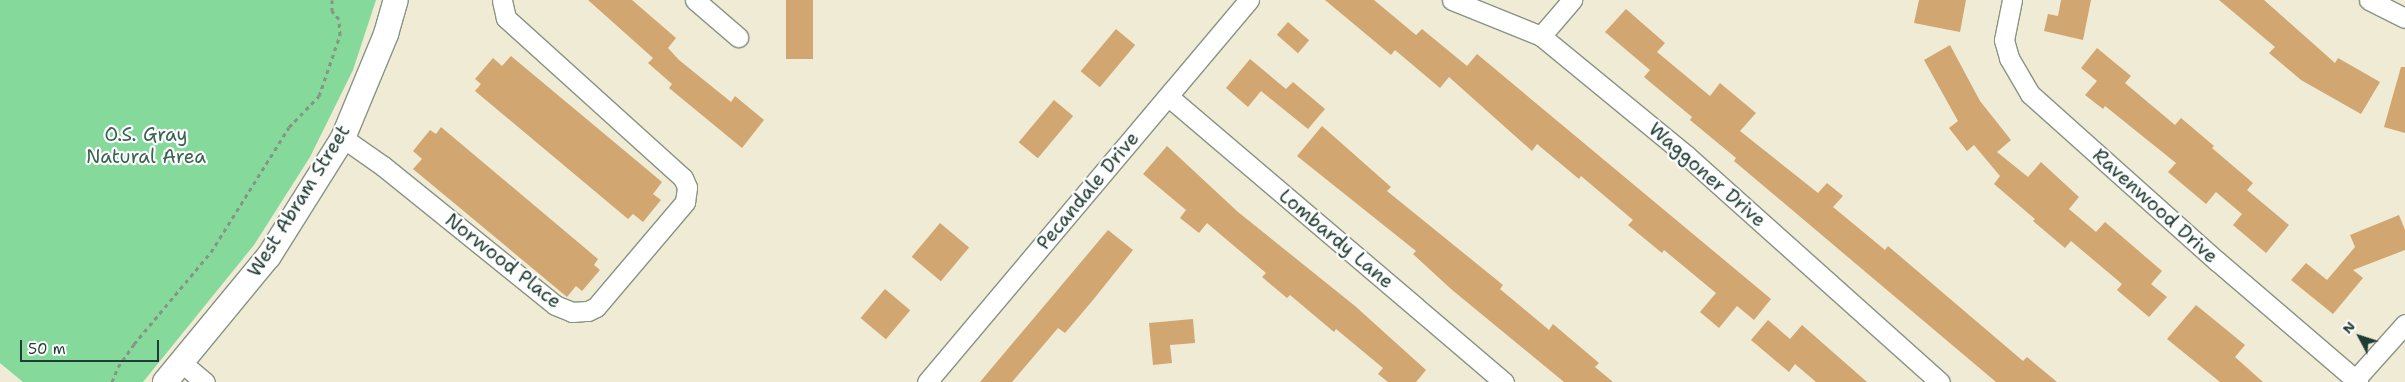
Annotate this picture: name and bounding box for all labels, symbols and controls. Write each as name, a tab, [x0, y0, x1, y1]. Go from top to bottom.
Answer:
street label: Waggoner Drive	[1644, 118, 1770, 232]
street label: West Abram Street	[243, 121, 355, 281]
park label: O.S. Gray Natural Area	[86, 124, 206, 168]
street label: Pecandale Drive	[1032, 127, 1144, 255]
street label: Ravenwood Drive	[2088, 144, 2222, 268]
street label: Lombardy Lane	[1274, 185, 1398, 293]
street label: Norwood Place	[441, 209, 565, 313]
north arrow	[2335, 312, 2385, 362]
text: N	[2338, 317, 2359, 337]
scale bar	[22, 330, 161, 362]
text: 50 m	[28, 339, 66, 359]

